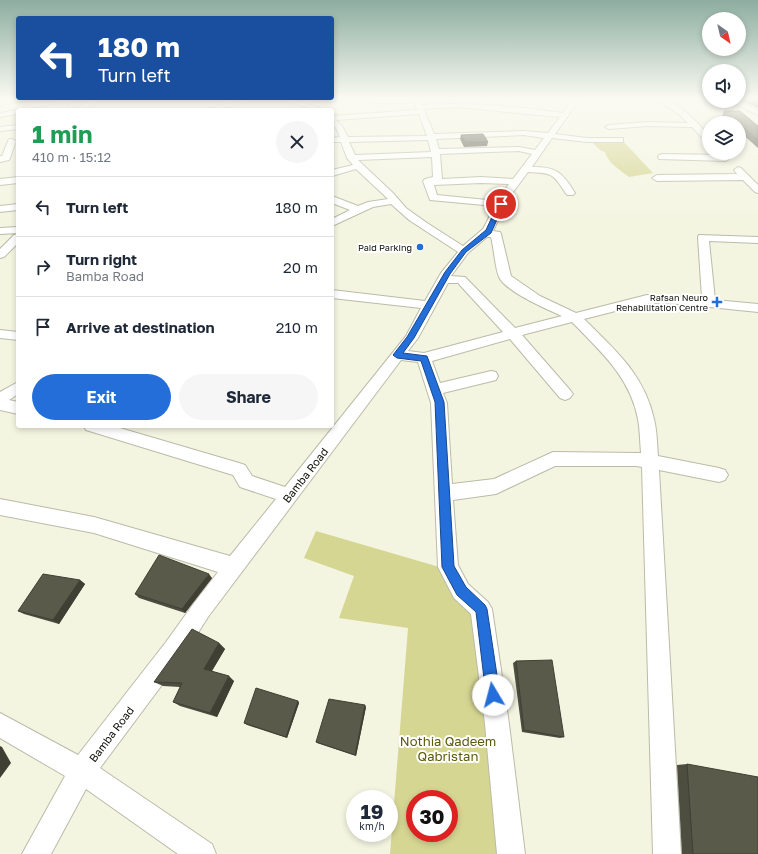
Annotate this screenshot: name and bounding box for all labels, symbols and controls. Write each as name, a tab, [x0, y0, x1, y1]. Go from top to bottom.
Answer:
north arrow	[702, 12, 746, 56]
map controls	[702, 12, 746, 160]
text: 180 m	[98, 30, 180, 63]
icon: left	[32, 32, 84, 84]
text: Turn left	[98, 64, 171, 86]
button: sound	[702, 64, 746, 108]
button: layers	[702, 116, 746, 160]
text: 1 min	[32, 119, 92, 148]
button: close	[276, 121, 318, 163]
text: 410 m · 15:12	[32, 149, 111, 165]
pin	[484, 187, 518, 221]
icon: arrive	[490, 193, 512, 215]
icon: left	[32, 196, 54, 218]
text: Turn left	[66, 198, 128, 216]
text: 180 m	[275, 198, 318, 216]
place label: Paid Parking	[358, 242, 412, 253]
marker: Paid Parking	[415, 242, 425, 252]
text: Turn right	[66, 250, 137, 268]
icon: right	[32, 256, 54, 278]
text: 20 m	[283, 258, 318, 276]
text: Bamba Road	[66, 268, 144, 284]
place label: Rafsan Neuro Rehabilitation Centre	[616, 292, 708, 313]
marker: Rafsan Neuro Rehabilitation Centre	[711, 296, 723, 308]
icon: arrive	[32, 316, 54, 338]
text: Arrive at destination	[66, 318, 215, 336]
text: 210 m	[276, 318, 318, 336]
button: Exit	[32, 374, 171, 420]
button: Share	[179, 374, 318, 420]
street label: Bamba Road	[280, 445, 330, 505]
position arrow	[472, 674, 514, 716]
street label: Bamba Road	[86, 704, 136, 764]
park label: Nothia Qadeem Qabristan	[400, 733, 496, 764]
speed limit sign: 30	[406, 790, 458, 842]
text: 19	[360, 799, 383, 823]
text: km/h	[359, 820, 385, 832]

